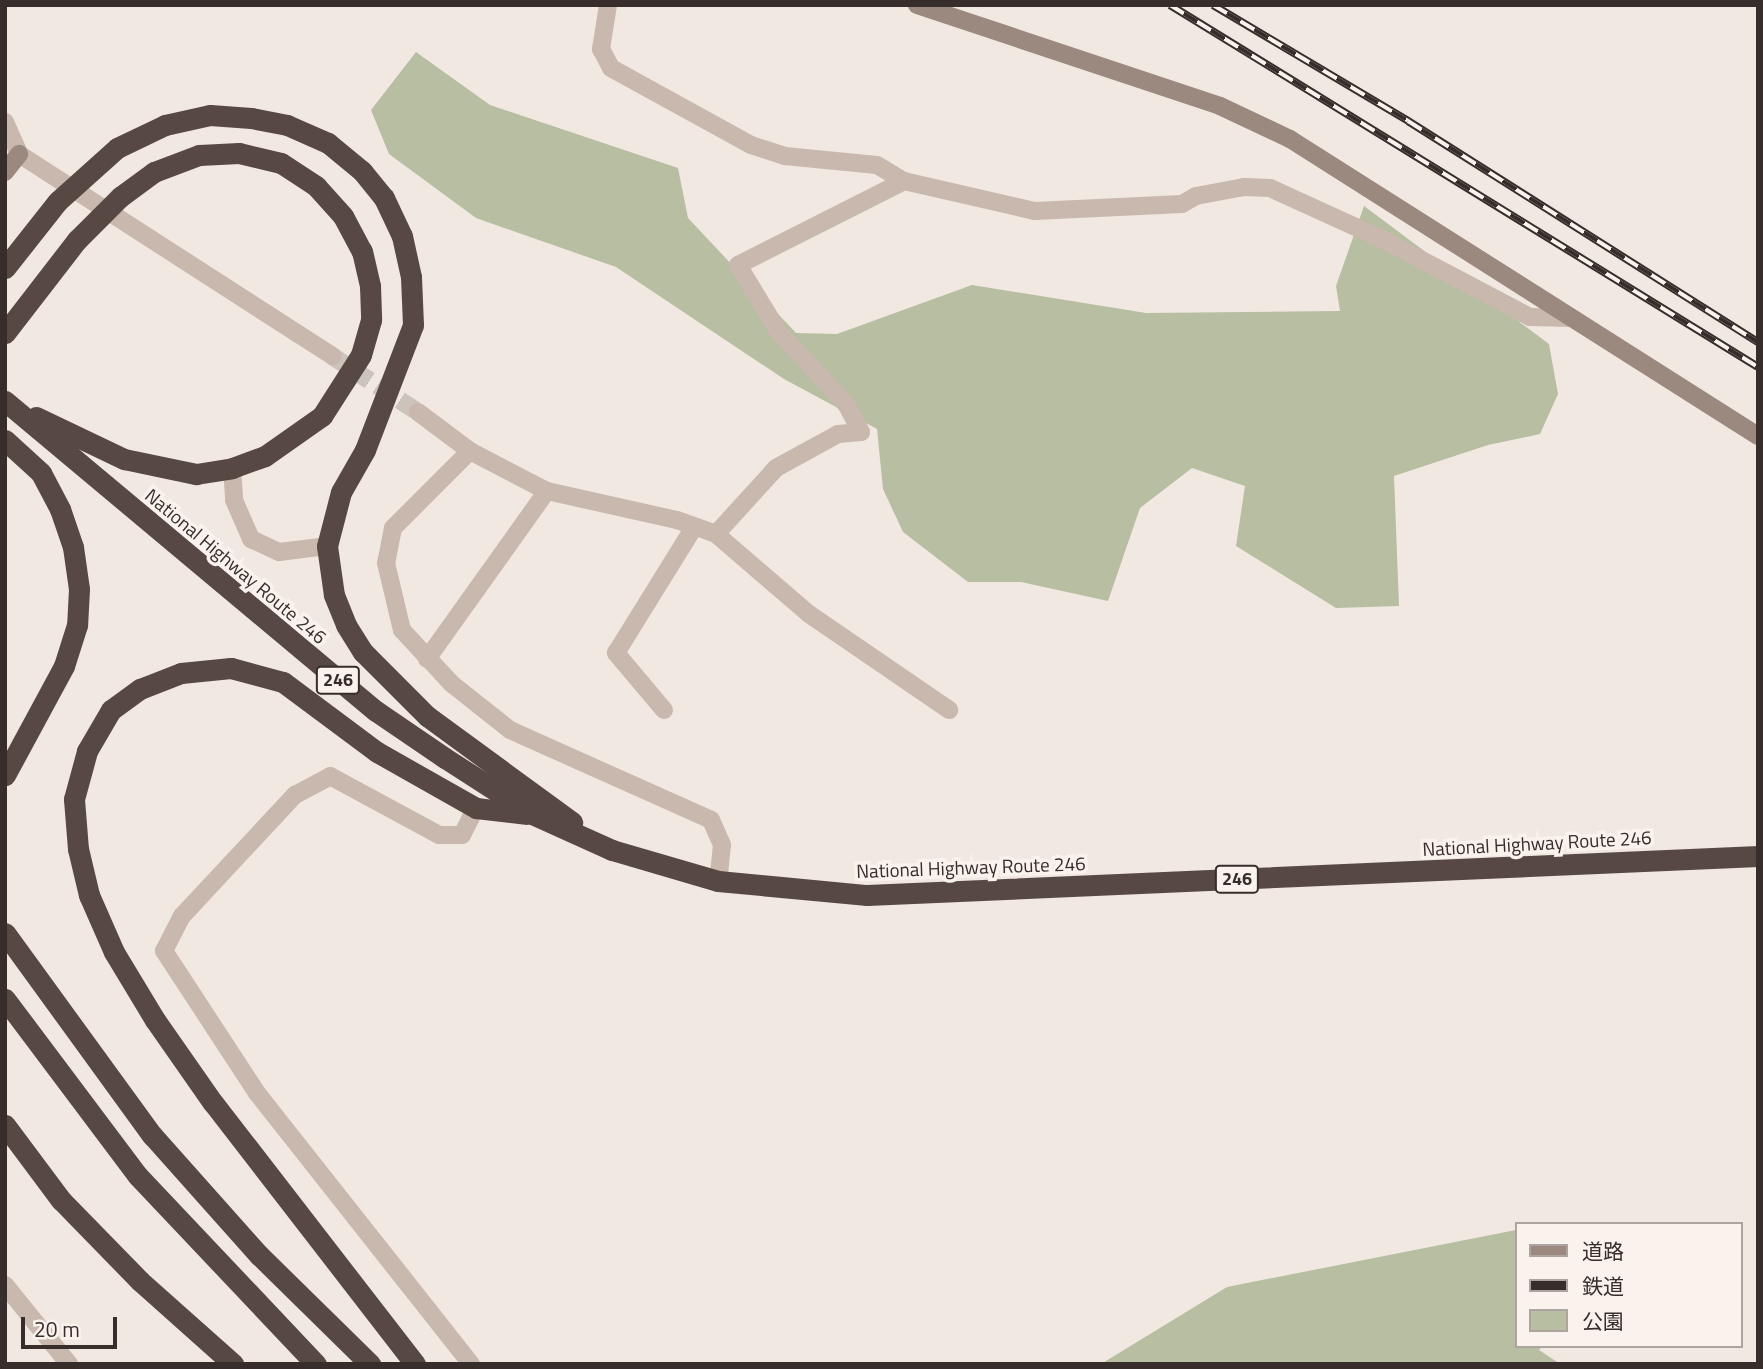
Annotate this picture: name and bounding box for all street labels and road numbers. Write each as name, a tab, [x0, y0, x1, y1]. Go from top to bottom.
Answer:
street label: National Highway Route 246	[141, 483, 331, 649]
road number: 246	[315, 666, 361, 694]
street label: National Highway Route 246	[1422, 826, 1652, 860]
street label: National Highway Route 246	[856, 852, 1086, 882]
road number: 246	[1214, 864, 1260, 894]

